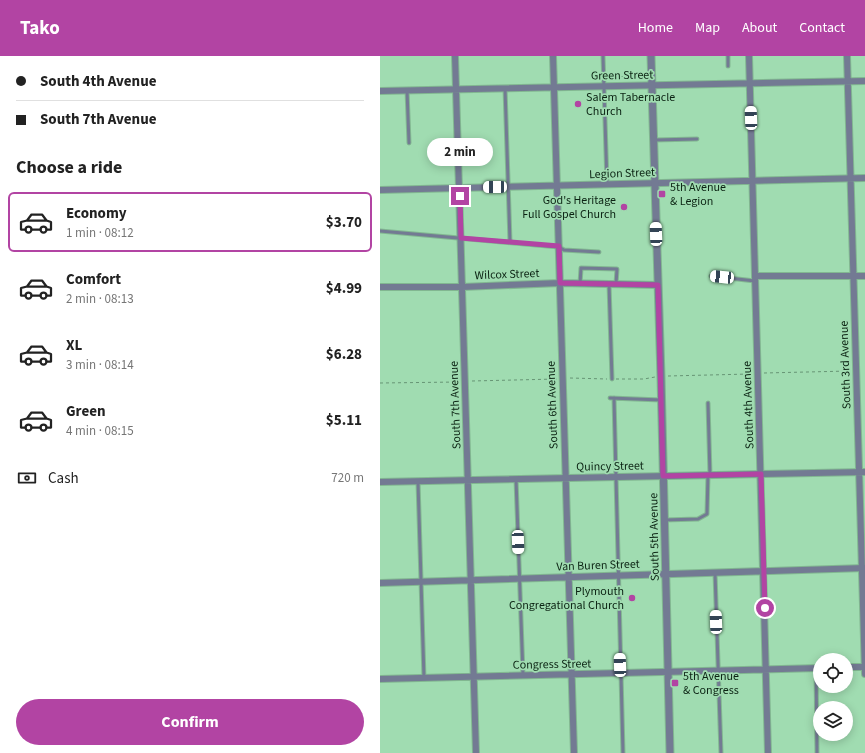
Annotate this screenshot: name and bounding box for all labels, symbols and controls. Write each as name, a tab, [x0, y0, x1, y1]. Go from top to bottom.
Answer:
text: Tako	[20, 15, 60, 42]
text: Home	[638, 18, 673, 38]
text: Map	[695, 18, 720, 38]
text: About	[742, 18, 777, 38]
text: Contact	[799, 18, 845, 38]
street label: Green Street	[591, 66, 653, 85]
text: South 4th Avenue	[40, 71, 156, 92]
place label: Salem Tabernacle Church	[586, 89, 675, 120]
marker: Salem Tabernacle Church	[573, 99, 583, 109]
car	[745, 106, 757, 130]
text: South 7th Avenue	[40, 109, 156, 130]
callout: 2 min	[427, 138, 493, 166]
text: 2 min	[444, 143, 476, 161]
text: Choose a ride	[16, 155, 122, 180]
street label: Legion Street	[589, 164, 655, 183]
place label: 5th Avenue & Legion	[670, 179, 726, 210]
car	[483, 181, 507, 193]
route end	[451, 187, 469, 205]
marker: 5th Avenue & Legion	[657, 189, 667, 199]
place label: God's Heritage Full Gospel Church	[522, 192, 616, 223]
marker: God's Heritage Full Gospel Church	[619, 202, 629, 212]
text: Economy	[66, 203, 127, 224]
icon: car	[18, 204, 54, 240]
text: $3.70	[326, 212, 362, 233]
car	[650, 222, 662, 246]
text: 1 min · 08:12	[66, 224, 134, 242]
street label: Wilcox Street	[474, 265, 540, 284]
text: Comfort	[66, 269, 121, 290]
icon: car	[18, 270, 54, 306]
car	[709, 270, 735, 284]
text: $4.99	[326, 278, 362, 299]
text: 2 min · 08:13	[66, 290, 134, 308]
street label: South 3rd Avenue	[835, 320, 856, 409]
text: XL	[66, 335, 82, 356]
icon: car	[18, 336, 54, 372]
text: $6.28	[326, 344, 362, 365]
text: 3 min · 08:14	[66, 356, 134, 374]
street label: South 7th Avenue	[445, 360, 466, 449]
street label: South 6th Avenue	[542, 360, 563, 449]
street label: South 4th Avenue	[738, 360, 759, 449]
text: Green	[66, 401, 106, 422]
icon: car	[18, 402, 54, 438]
text: $5.11	[326, 410, 362, 431]
text: 4 min · 08:15	[66, 422, 134, 440]
street label: Quincy Street	[576, 457, 644, 476]
icon: cash	[16, 467, 38, 489]
text: Cash	[48, 468, 79, 489]
text: 720 m	[331, 469, 364, 487]
street label: South 5th Avenue	[645, 493, 664, 581]
car	[512, 530, 524, 554]
street label: Van Buren Street	[556, 556, 640, 575]
place label: Plymouth Congregational Church	[509, 583, 624, 614]
marker: Plymouth Congregational Church	[627, 593, 637, 603]
route start	[756, 599, 774, 617]
car	[710, 610, 722, 634]
car	[614, 653, 626, 677]
map controls	[813, 653, 853, 741]
button: locate	[813, 653, 853, 693]
street label: Congress Street	[513, 655, 591, 674]
place label: 5th Avenue & Congress	[683, 668, 739, 699]
marker: 5th Avenue & Congress	[670, 678, 680, 688]
button: Confirm	[16, 699, 364, 745]
button: layers	[813, 701, 853, 741]

